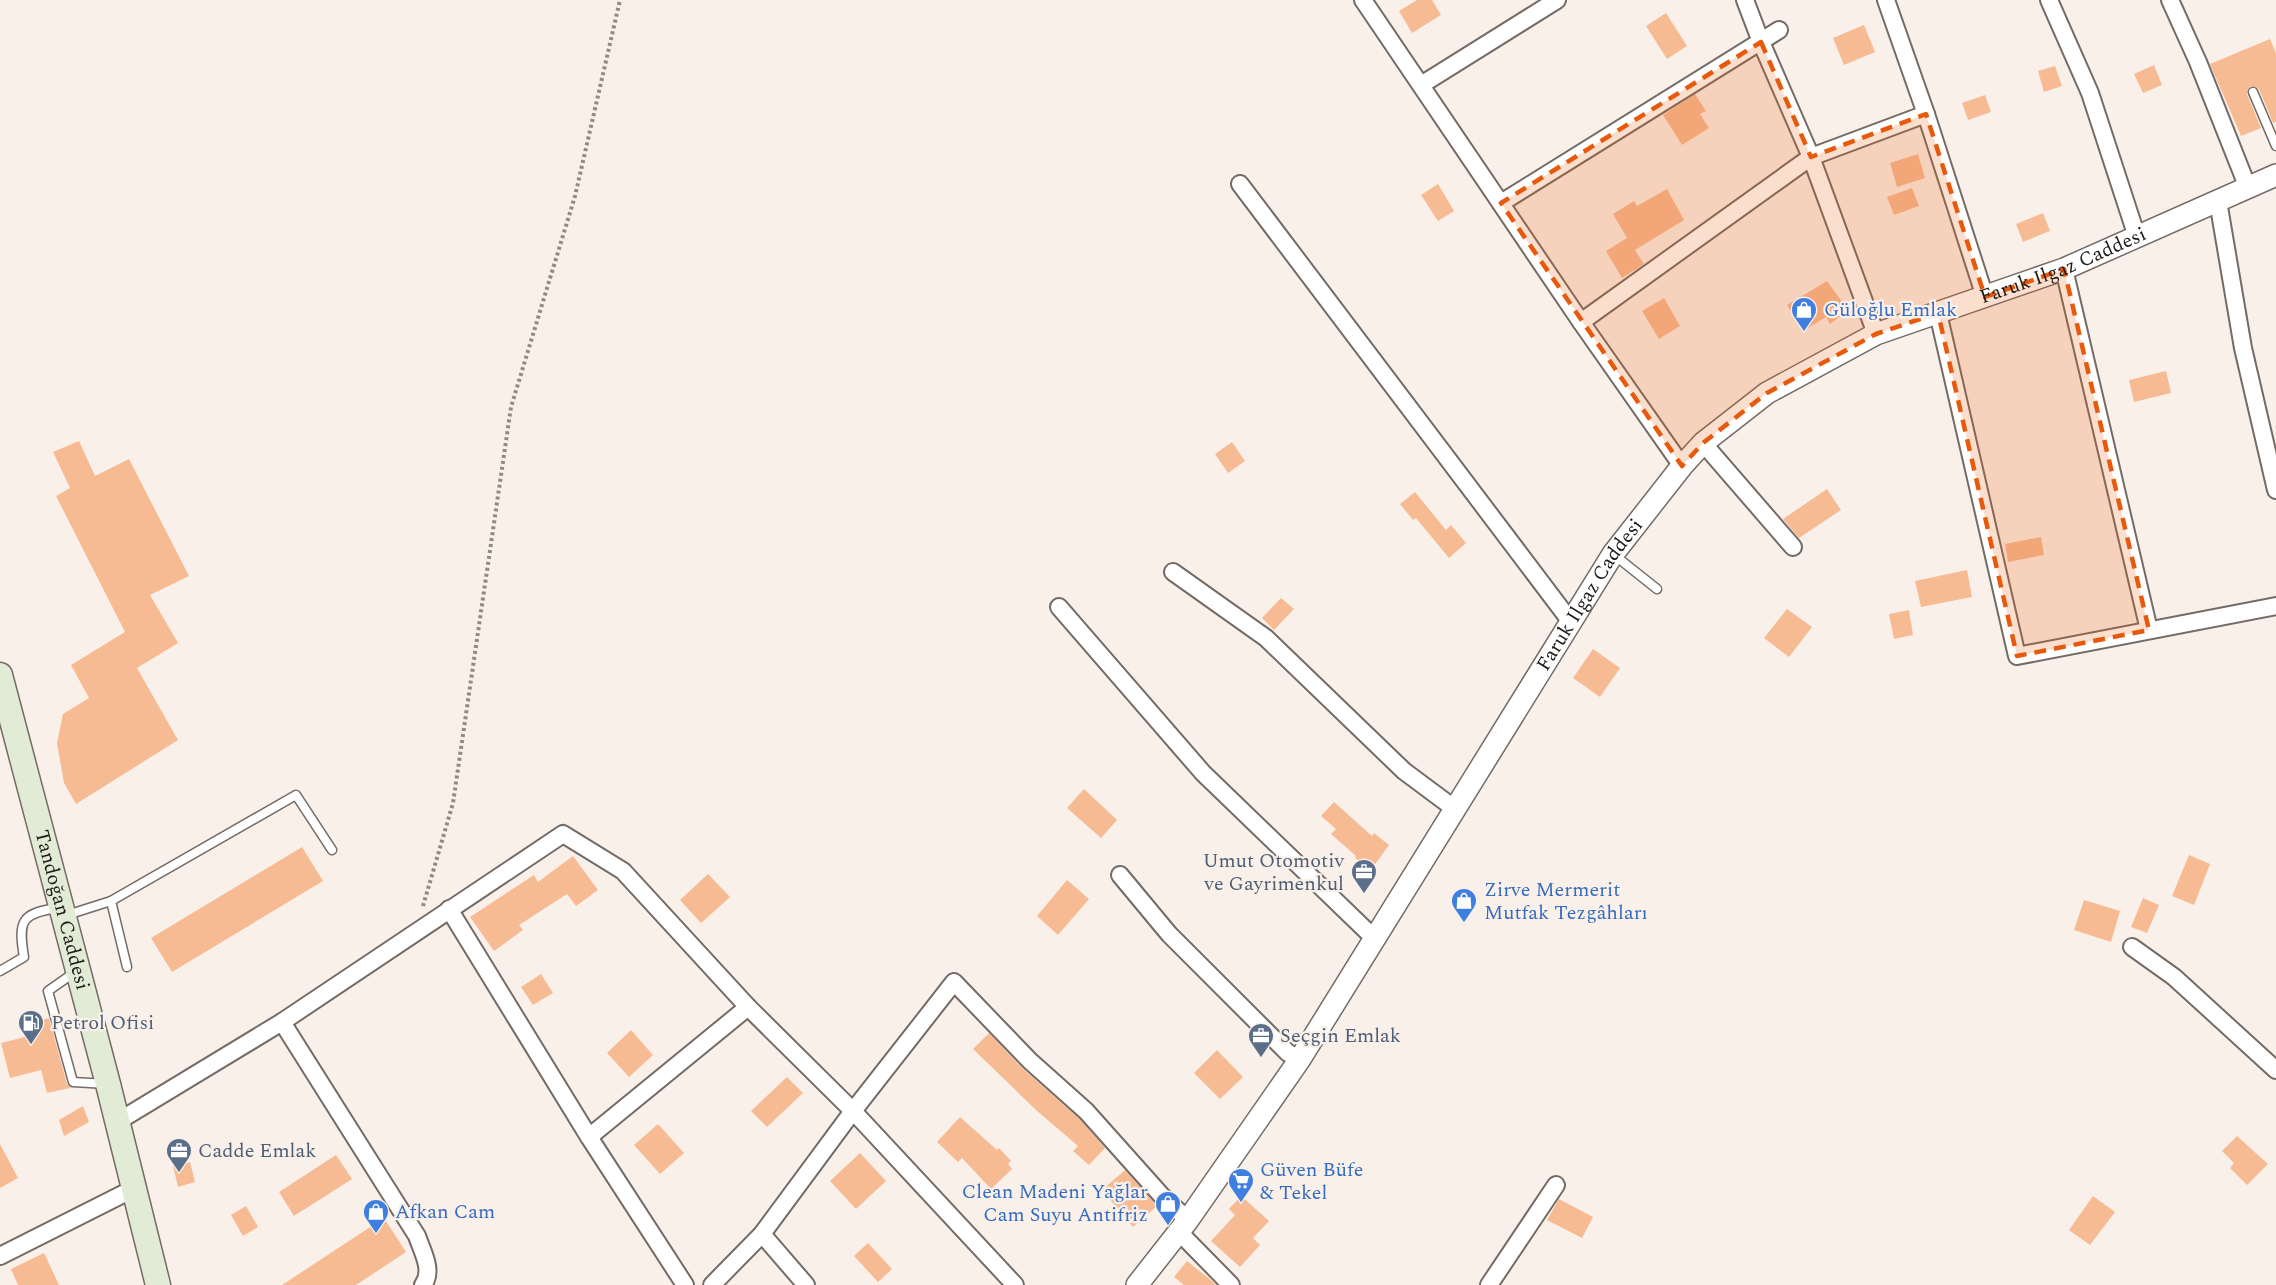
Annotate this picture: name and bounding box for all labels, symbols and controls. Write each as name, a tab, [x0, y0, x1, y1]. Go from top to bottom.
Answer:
street label: Faruk Ilgaz Caddesi	[1976, 219, 2151, 312]
shop icon: Güloğlu Emlak	[1789, 295, 1819, 333]
place label: Güloğlu Emlak	[1824, 295, 1957, 325]
street label: Faruk Ilgaz Caddesi	[1529, 512, 1650, 677]
street label: Tandoğan Caddesi	[27, 827, 98, 993]
place label: Umut Otomotiv ve Gayrimenkul	[1203, 846, 1345, 899]
office icon: Umut Otomotiv ve Gayrimenkul	[1349, 857, 1379, 895]
place label: Zirve Mermerit Mutfak Tezgâhları	[1484, 875, 1648, 928]
shop icon: Zirve Mermerit Mutfak Tezgâhları	[1449, 886, 1479, 924]
fuel station icon: Petrol Ofisi	[16, 1008, 46, 1046]
place label: Petrol Ofisi	[51, 1008, 154, 1038]
office icon: Seçgin Emlak	[1246, 1021, 1276, 1059]
place label: Seçgin Emlak	[1280, 1021, 1401, 1051]
office icon: Cadde Emlak	[164, 1136, 194, 1174]
place label: Cadde Emlak	[198, 1136, 316, 1166]
place label: Güven Büfe & Tekel	[1260, 1155, 1363, 1208]
supermarket icon: Güven Büfe & Tekel	[1226, 1166, 1256, 1204]
place label: Clean Madeni Yağlar Cam Suyu Antifriz	[962, 1177, 1148, 1230]
shop icon: Clean Madeni Yağlar Cam Suyu Antifriz	[1153, 1189, 1183, 1227]
shop icon: Afkan Cam	[361, 1197, 391, 1235]
place label: Afkan Cam	[395, 1197, 495, 1227]

